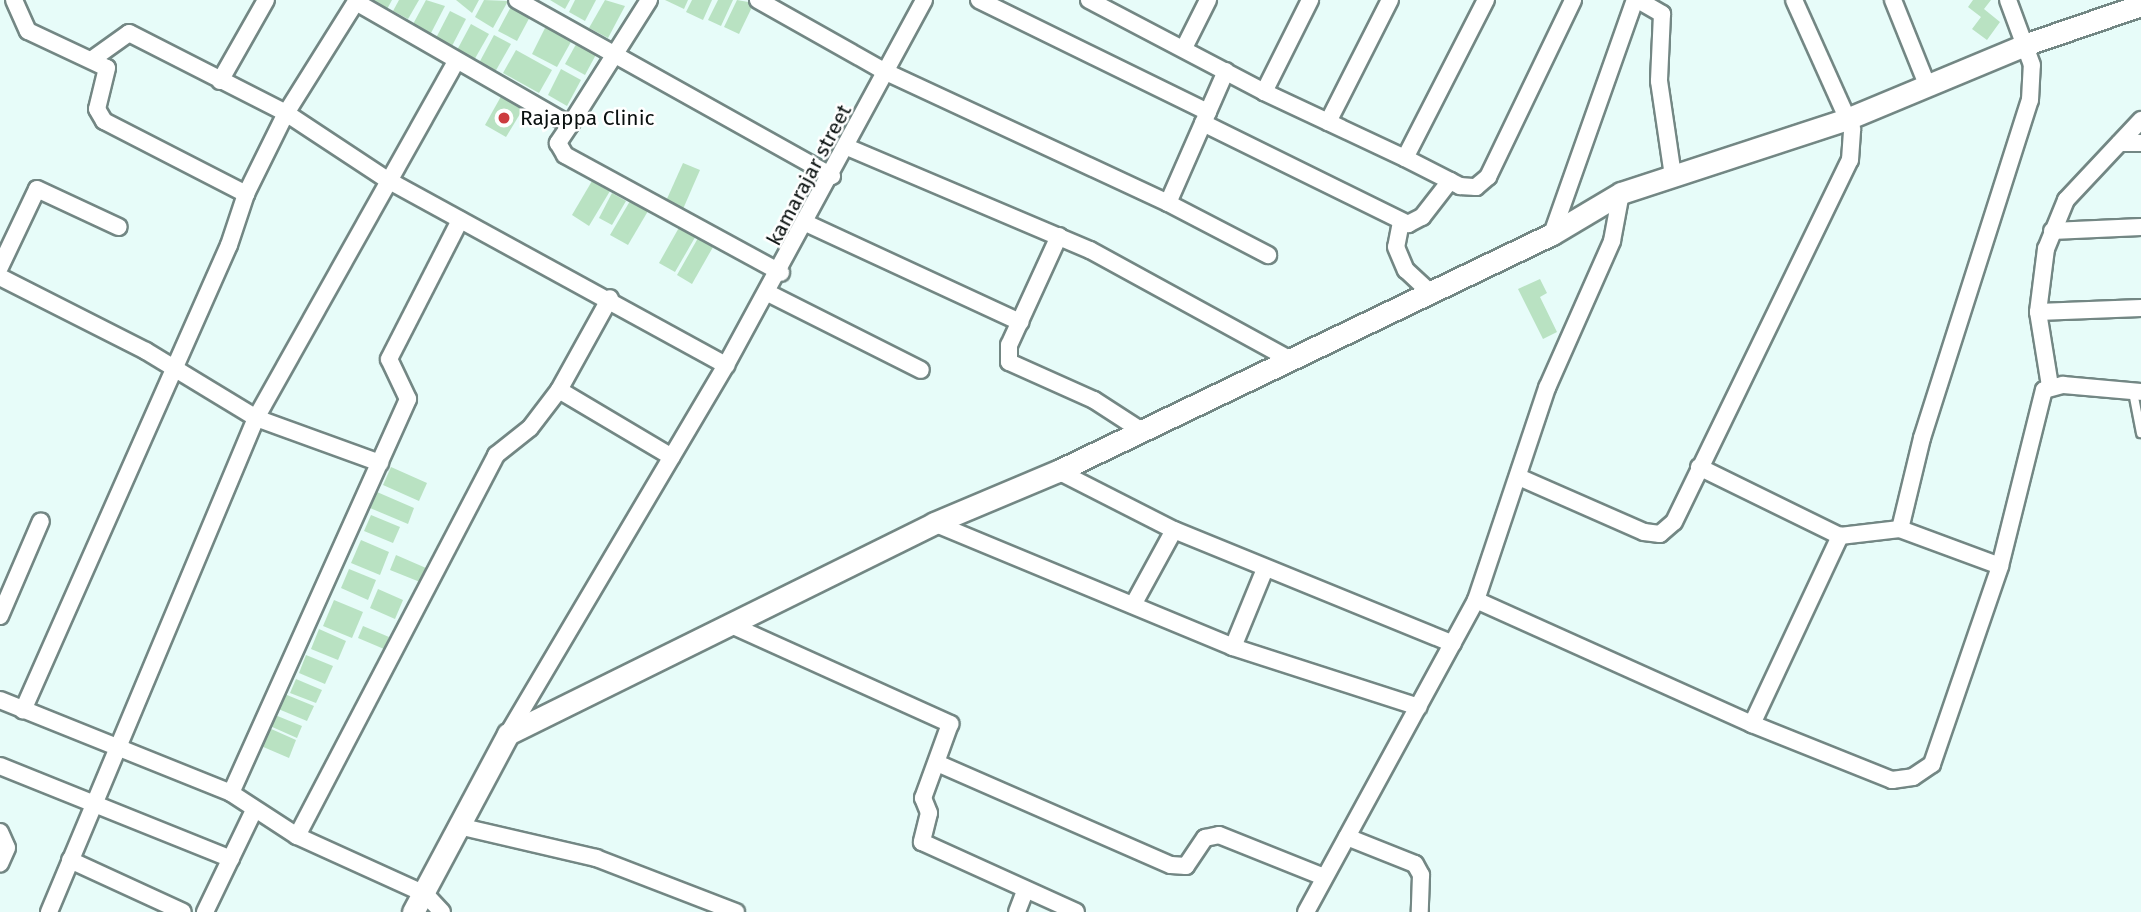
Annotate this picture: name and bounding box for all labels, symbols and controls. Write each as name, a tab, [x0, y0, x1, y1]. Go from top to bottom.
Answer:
street label: kamarajar street	[761, 100, 857, 250]
place label: Rajappa Clinic	[520, 105, 655, 131]
marker: Rajappa Clinic	[494, 108, 514, 128]

